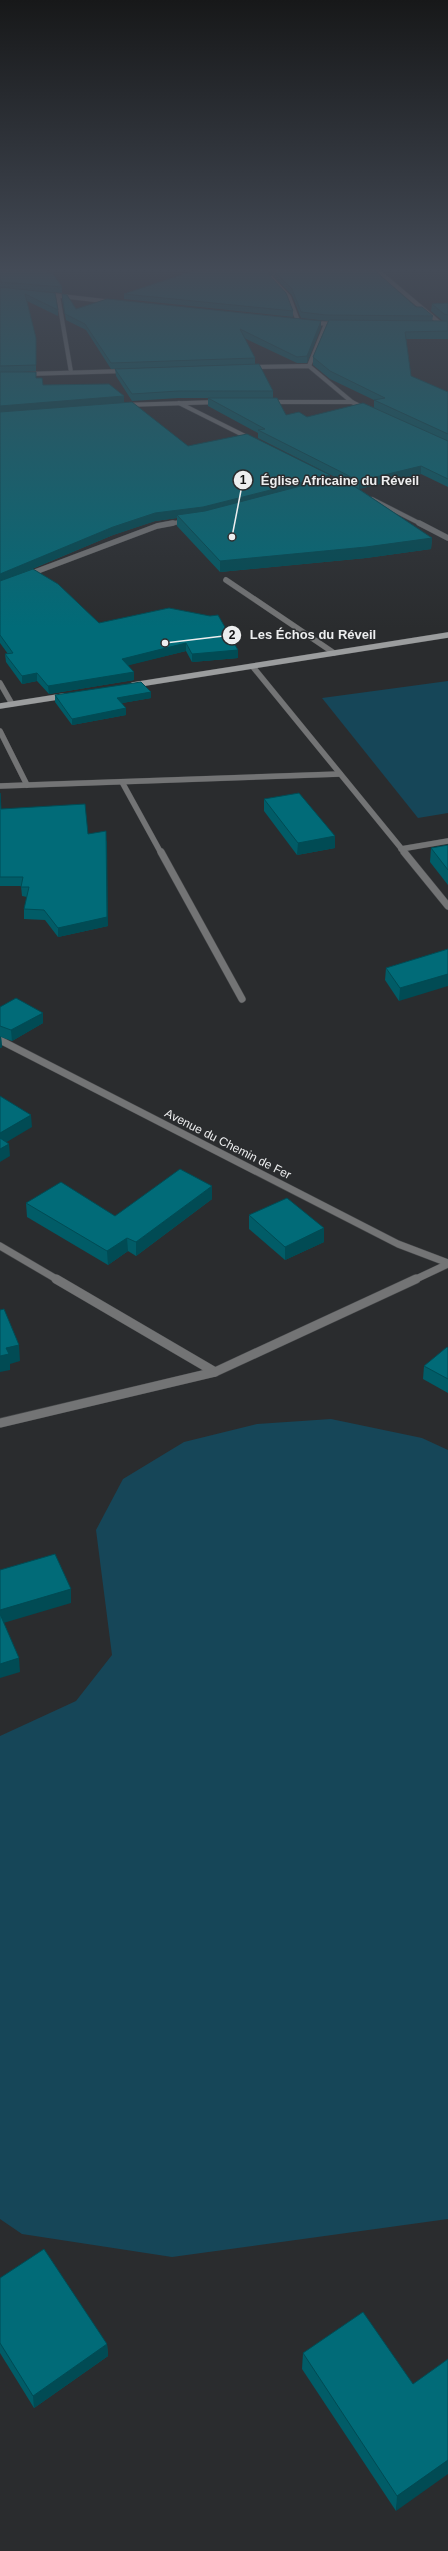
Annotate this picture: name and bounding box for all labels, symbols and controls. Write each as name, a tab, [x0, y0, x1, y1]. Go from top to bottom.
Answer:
callout: Église Africaine du Réveil	[233, 468, 427, 493]
text: 1	[240, 473, 247, 487]
text: Église Africaine du Réveil	[261, 473, 419, 488]
callout: Les Échos du Réveil	[222, 622, 384, 647]
text: Les Échos du Réveil	[250, 627, 376, 642]
text: 2	[229, 628, 236, 642]
street label: Avenue du Chemin de Fer	[163, 1106, 293, 1182]

